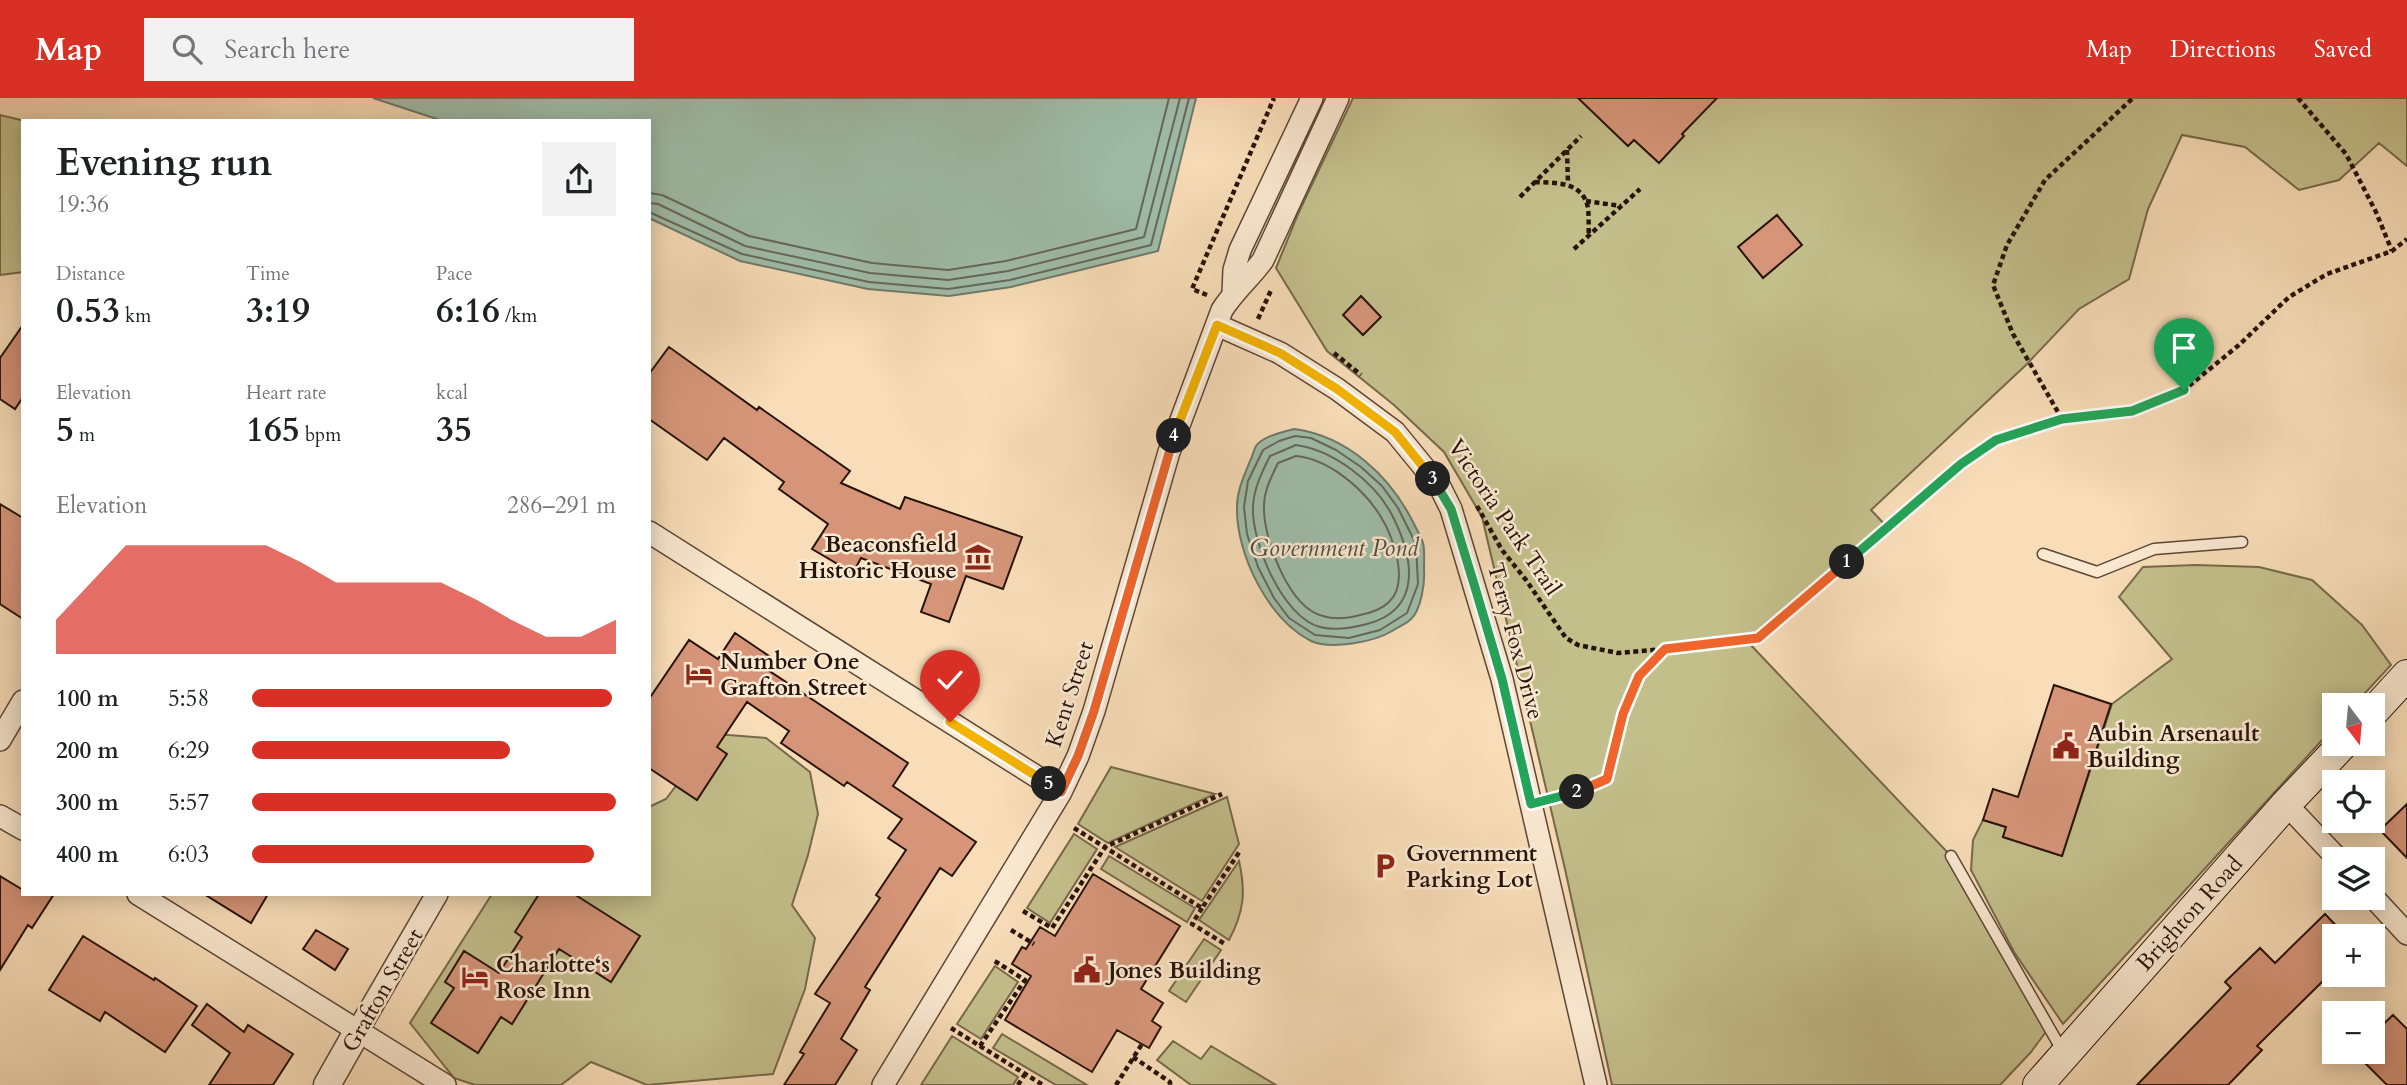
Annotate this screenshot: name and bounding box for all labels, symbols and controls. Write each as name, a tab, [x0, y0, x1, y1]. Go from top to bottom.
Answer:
search box	[144, 18, 634, 81]
text: Map	[35, 27, 102, 72]
icon: search	[168, 30, 206, 68]
text: Search here	[224, 32, 350, 67]
text: Map	[2086, 33, 2132, 66]
text: Directions	[2170, 33, 2276, 66]
text: Saved	[2314, 33, 2372, 66]
text: Evening run	[56, 137, 272, 189]
button: share	[542, 142, 616, 216]
text: 19:36	[56, 189, 109, 220]
text: Distance	[56, 261, 125, 287]
text: Time	[246, 261, 290, 287]
text: Pace	[436, 261, 473, 287]
text: 0.53	[56, 287, 120, 335]
text: 3:19	[246, 287, 310, 335]
text: 6:16	[436, 287, 500, 335]
text: km	[120, 303, 151, 329]
text: /km	[500, 303, 537, 329]
pin	[2154, 318, 2214, 390]
icon: arrive	[2165, 329, 2203, 367]
text: Elevation	[56, 380, 131, 406]
text: Heart rate	[246, 380, 327, 406]
text: kcal	[436, 380, 468, 406]
text: 5	[56, 406, 74, 454]
text: 165	[246, 406, 300, 454]
text: 35	[436, 406, 472, 454]
pin: 4	[1156, 418, 1192, 454]
text: m	[74, 422, 95, 448]
text: bpm	[300, 422, 341, 448]
text: 4	[1169, 422, 1178, 448]
street label: Victoria Park Trail	[1441, 433, 1569, 602]
pin: 3	[1416, 462, 1450, 496]
text: 3	[1428, 465, 1437, 491]
text: Elevation	[56, 490, 147, 521]
text: 286–291 m	[507, 490, 616, 521]
place label: Beaconsfield Historic House	[799, 529, 957, 586]
water label: Government Pond	[1250, 532, 1420, 565]
museum icon: Beaconsfield Historic House	[963, 542, 993, 572]
pin: 1	[1829, 545, 1864, 580]
text: 1	[1842, 548, 1851, 574]
street label: Terry Fox Drive	[1480, 559, 1551, 723]
street label: Kent Street	[1038, 637, 1101, 751]
place label: Number One Grafton Street	[720, 646, 867, 703]
pin	[920, 650, 980, 722]
hotel icon: Number One Grafton Street	[684, 659, 714, 689]
icon: check	[931, 661, 969, 699]
text: 100 m	[56, 683, 119, 714]
text: 5:58	[168, 683, 209, 714]
north arrow	[2322, 693, 2385, 756]
map controls	[2322, 693, 2385, 1064]
place label: Aubin Arsenault Building	[2087, 718, 2259, 775]
public building icon: Aubin Arsenault Building	[2051, 731, 2081, 761]
text: 200 m	[56, 735, 119, 766]
text: 6:29	[168, 735, 209, 766]
pin: 5	[1032, 766, 1066, 802]
text: 5	[1044, 770, 1053, 796]
button: locate	[2322, 770, 2385, 833]
pin: 2	[1560, 774, 1594, 810]
text: 2	[1572, 778, 1581, 804]
text: 300 m	[56, 787, 119, 818]
text: 5:57	[168, 787, 209, 818]
place label: Government Parking Lot	[1406, 838, 1537, 895]
text: 400 m	[56, 839, 119, 870]
text: 6:03	[168, 839, 209, 870]
button: layers	[2322, 847, 2385, 910]
street label: Brighton Road	[2129, 848, 2250, 978]
parking icon: Government Parking Lot	[1370, 851, 1400, 881]
street label: Grafton Street	[335, 923, 430, 1058]
button: +	[2322, 924, 2385, 987]
place label: Charlotte‘s Rose Inn	[496, 949, 610, 1006]
public building icon: Jones Building	[1072, 955, 1102, 985]
place label: Jones Building	[1105, 955, 1261, 986]
hotel icon: Charlotte‘s Rose Inn	[460, 962, 490, 992]
button: −	[2322, 1001, 2385, 1064]

